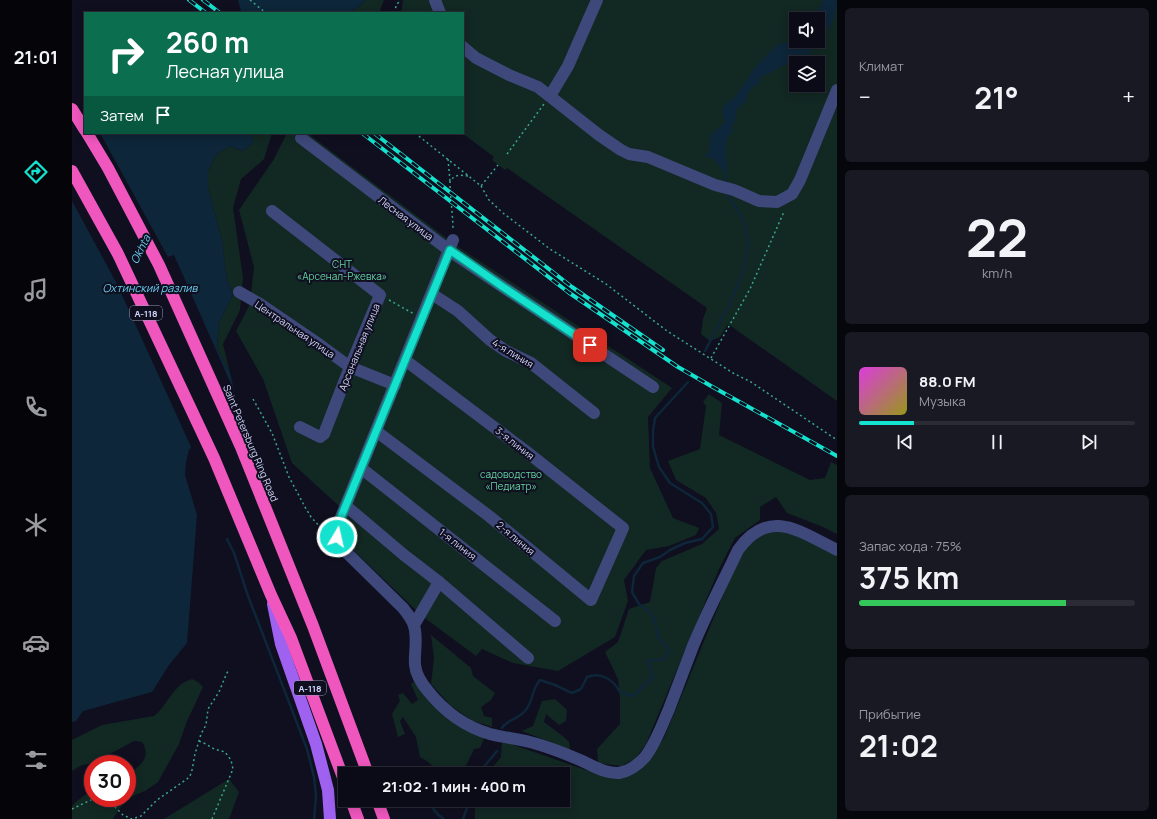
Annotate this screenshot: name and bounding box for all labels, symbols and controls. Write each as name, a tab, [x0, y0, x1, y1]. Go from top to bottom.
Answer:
map controls	[789, 12, 825, 92]
button: sound	[789, 12, 825, 48]
text: 260 m	[166, 23, 249, 61]
icon: right	[100, 28, 152, 80]
text: 21:01	[14, 45, 58, 69]
button: layers	[789, 56, 825, 92]
text: Климат	[859, 57, 904, 75]
text: Лесная улица	[166, 59, 284, 83]
text: 21°	[974, 77, 1019, 118]
text: −	[859, 82, 871, 112]
text: +	[1122, 82, 1135, 112]
icon: arrive	[152, 104, 174, 126]
text: Затем	[100, 105, 144, 126]
icon: directions	[22, 158, 50, 186]
street label: Лесная улица	[376, 193, 436, 243]
text: 22	[966, 202, 1028, 273]
water label: Okhta	[127, 231, 154, 266]
park label: СНТ «Арсенал-Ржевка»	[297, 257, 387, 283]
text: km/h	[982, 264, 1012, 282]
icon: music	[22, 276, 50, 304]
water label: Охтинский разлив	[103, 280, 199, 295]
street label: Центральная улица	[252, 297, 338, 361]
street label: Арсенальная улица	[335, 301, 383, 393]
road number: А-118	[130, 306, 162, 320]
pin	[573, 328, 607, 362]
icon: arrive	[579, 334, 601, 356]
street label: 4-я линия	[490, 335, 536, 371]
text: 88.0 FM	[919, 371, 975, 392]
street label: Saint Petersburg Ring Road	[220, 382, 282, 504]
text: Музыка	[919, 392, 966, 410]
icon: phone	[22, 393, 50, 421]
street label: 3-я линия	[493, 423, 537, 463]
icon: previous	[894, 431, 916, 453]
icon: pause	[986, 431, 1008, 453]
icon: next	[1078, 431, 1100, 453]
park label: садоводство «Педиатр»	[480, 467, 542, 493]
icon: climate	[22, 511, 50, 539]
position arrow	[316, 516, 358, 558]
street label: 2-я линия	[494, 518, 538, 558]
street label: 1-я линия	[436, 525, 480, 563]
text: Запас хода · 75%	[859, 537, 962, 555]
text: 375 km	[859, 557, 959, 598]
icon: car	[22, 629, 50, 657]
road number: А-118	[294, 681, 326, 695]
text: Прибытие	[859, 705, 921, 723]
text: 21:02	[859, 725, 938, 766]
icon: filters	[22, 746, 50, 774]
speed limit sign: 30	[84, 755, 136, 807]
text: 21:02 · 1 мин · 400 m	[382, 776, 526, 797]

